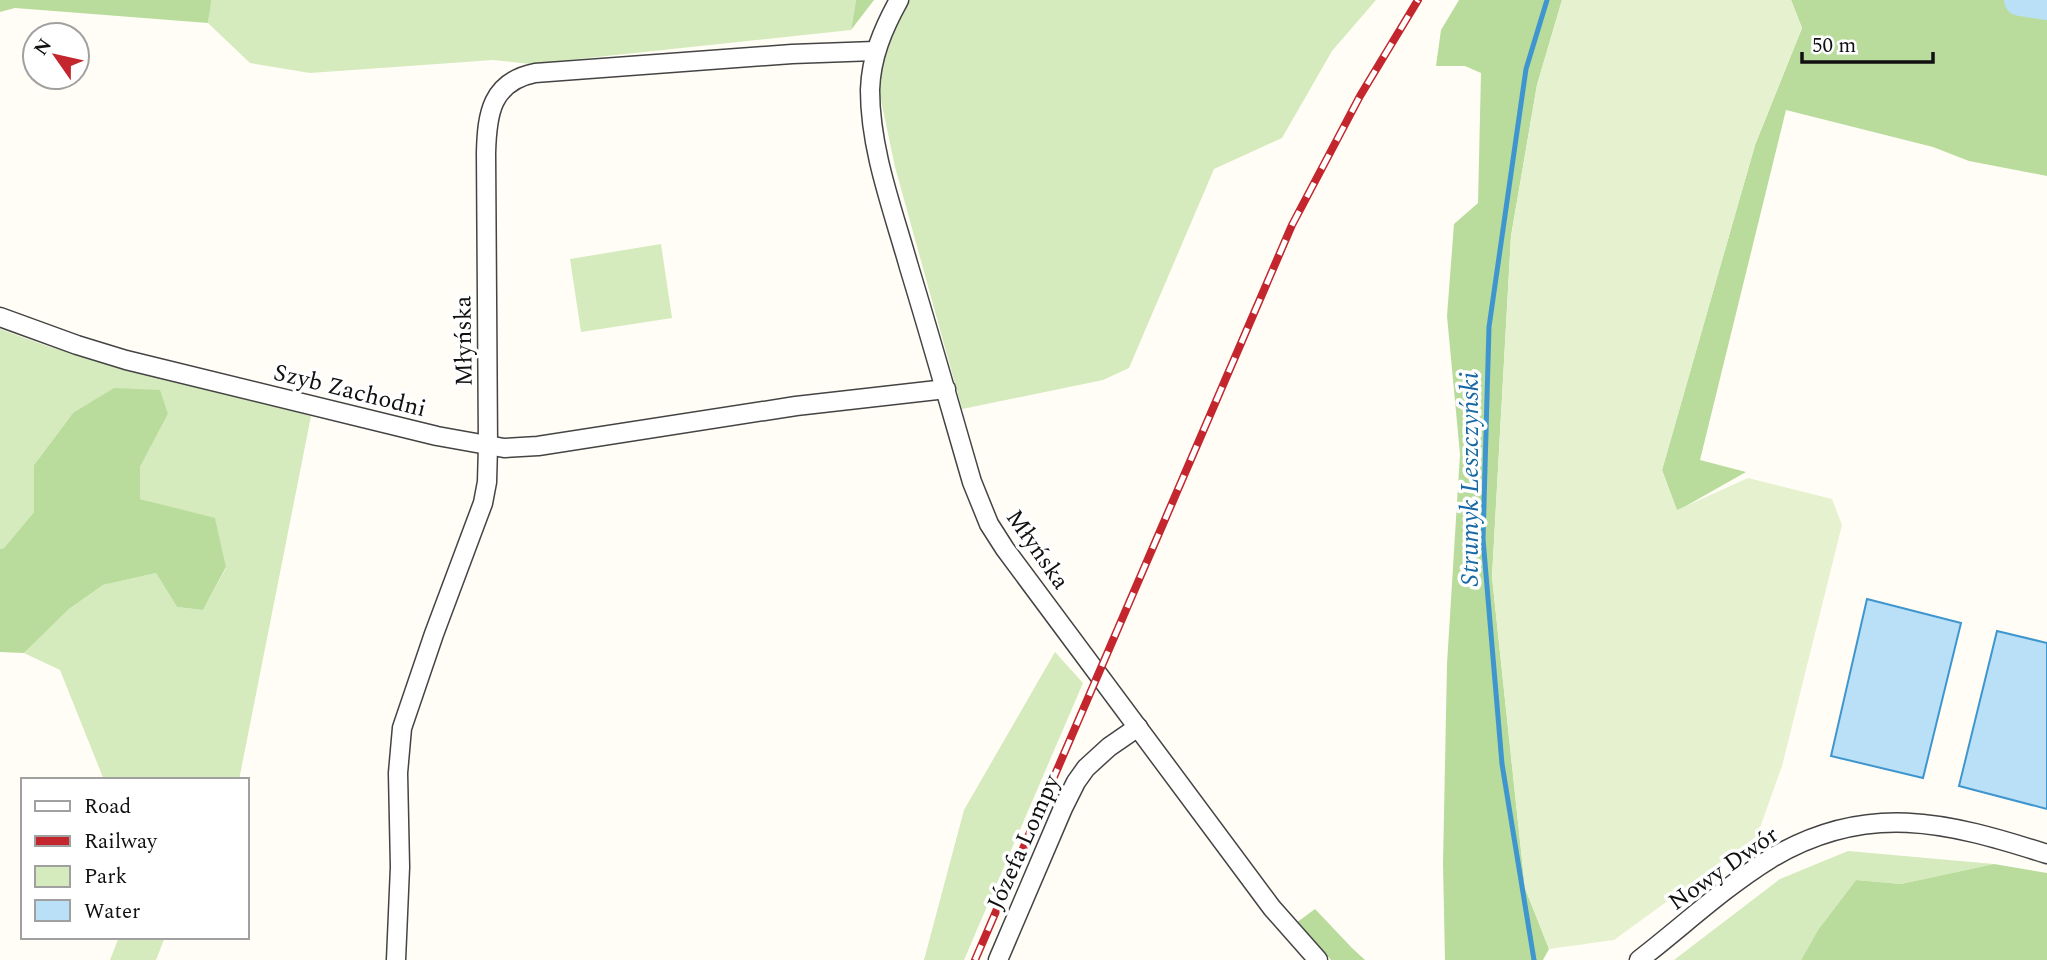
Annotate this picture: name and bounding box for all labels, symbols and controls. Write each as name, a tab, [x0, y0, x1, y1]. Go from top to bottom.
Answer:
north arrow	[21, 21, 91, 91]
scale bar	[1802, 21, 1933, 65]
text: 50 m	[1812, 30, 1856, 62]
text: N	[27, 33, 60, 62]
street label: Młyńska	[445, 295, 483, 387]
street label: Szyb Zachodni	[270, 355, 430, 427]
water label: Strumyk Leszczyński	[1450, 372, 1490, 586]
street label: Młyńska	[996, 502, 1078, 597]
street label: Józefa Lompy	[978, 768, 1070, 916]
legend	[21, 778, 248, 939]
text: Road	[84, 791, 131, 823]
street label: Nowy Dwór	[1661, 818, 1786, 920]
text: Railway	[84, 826, 158, 858]
text: Park	[84, 861, 128, 893]
text: Water	[84, 896, 140, 928]

